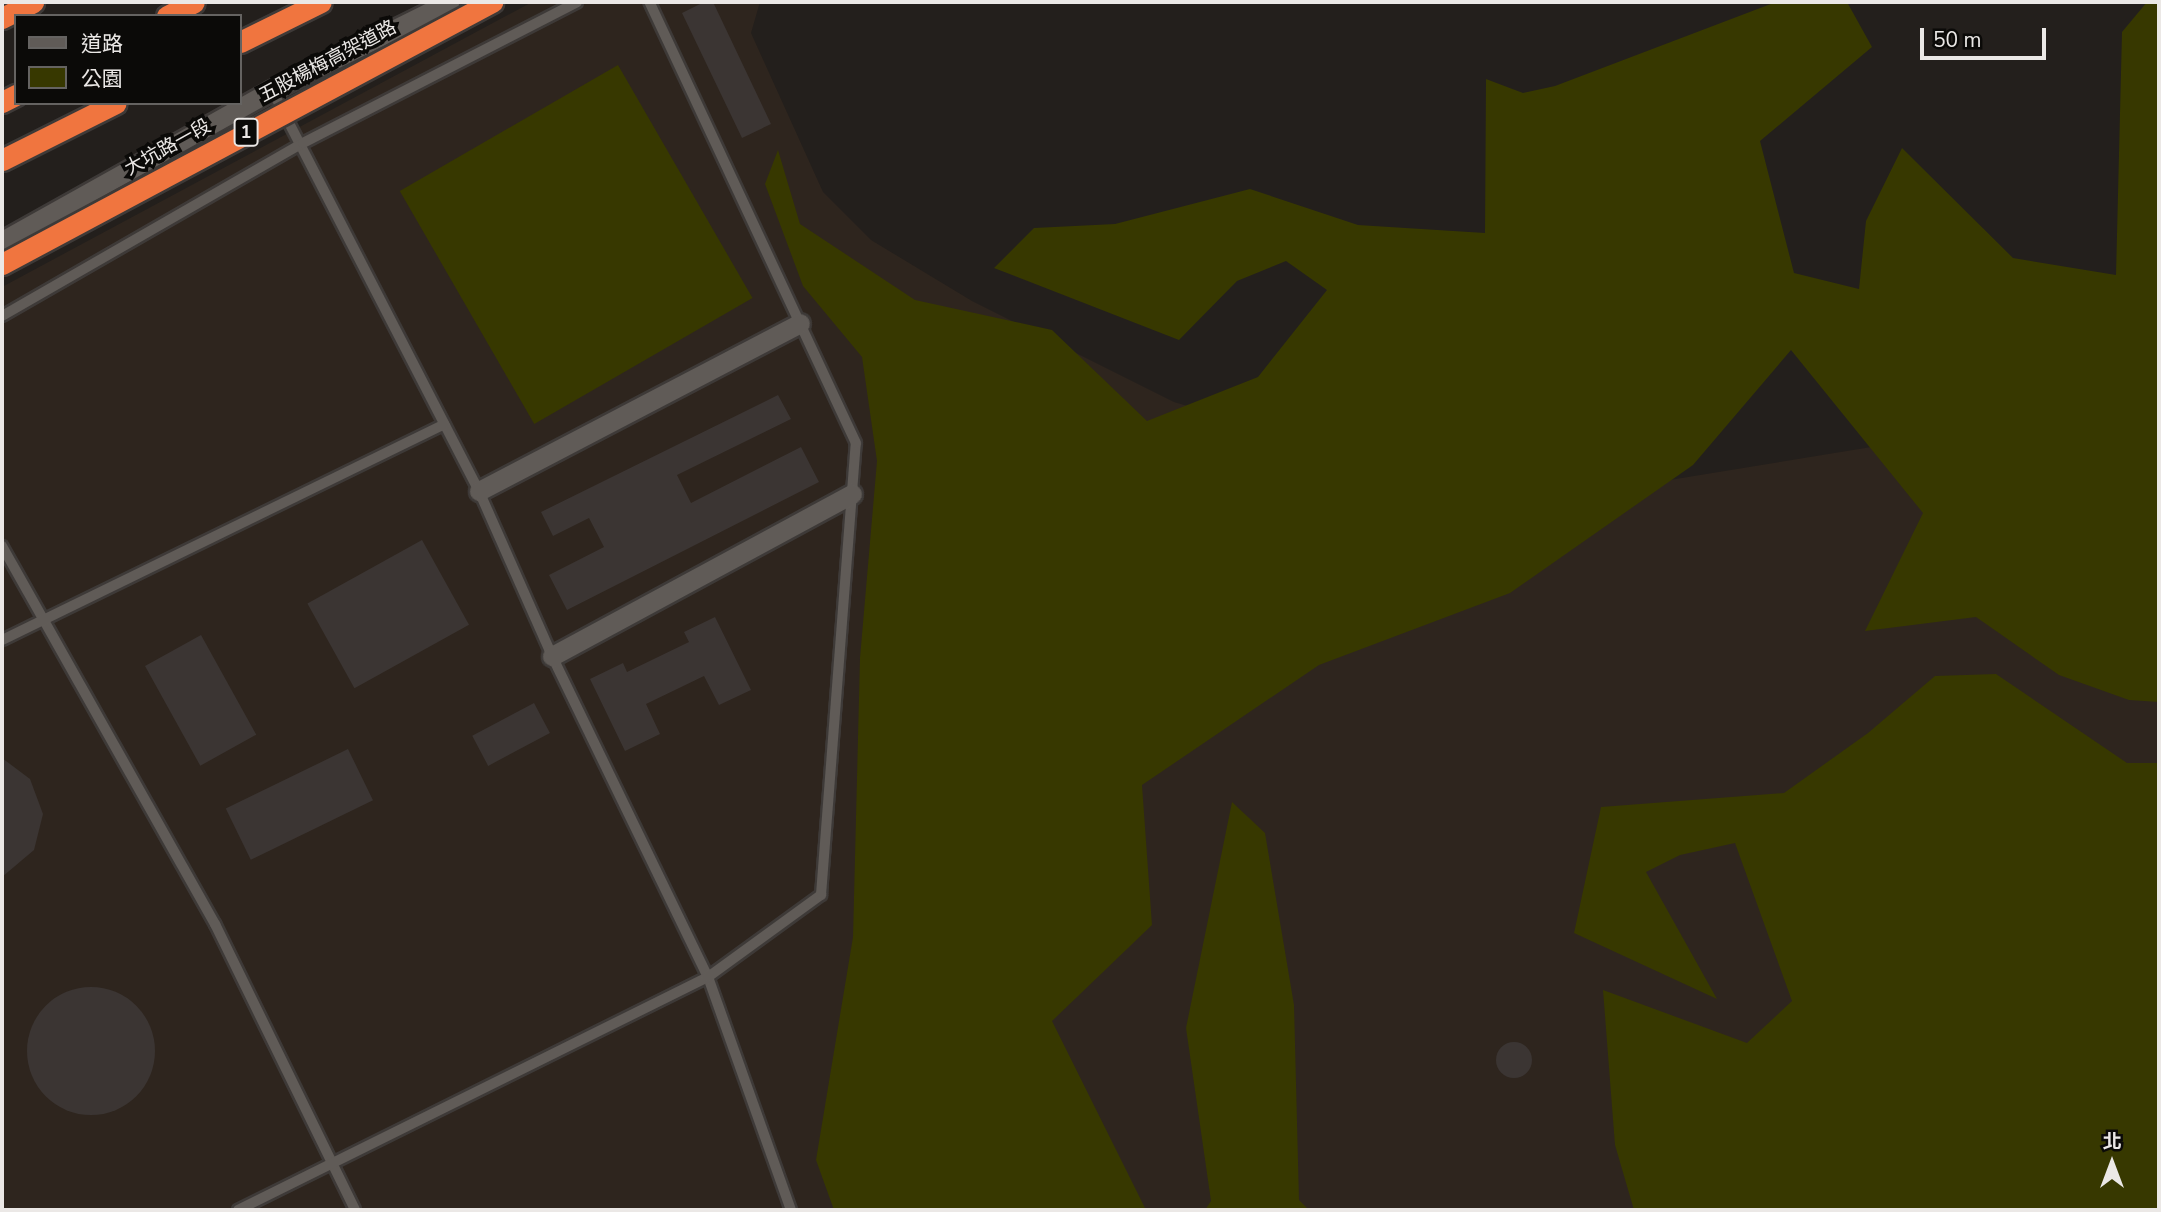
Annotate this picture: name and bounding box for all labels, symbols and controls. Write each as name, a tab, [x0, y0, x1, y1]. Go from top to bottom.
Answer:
legend	[14, 14, 242, 105]
scale bar	[1923, 14, 2049, 58]
street label: 五股楊梅高架道路	[256, 16, 400, 108]
text: 50 m	[1933, 26, 1982, 54]
text: 道路	[81, 30, 123, 58]
text: 公園	[81, 65, 123, 93]
street label: 大坑路一段	[121, 115, 215, 181]
road number: 1	[232, 118, 260, 146]
north arrow	[2077, 1128, 2147, 1198]
text: 北	[2102, 1129, 2122, 1155]

